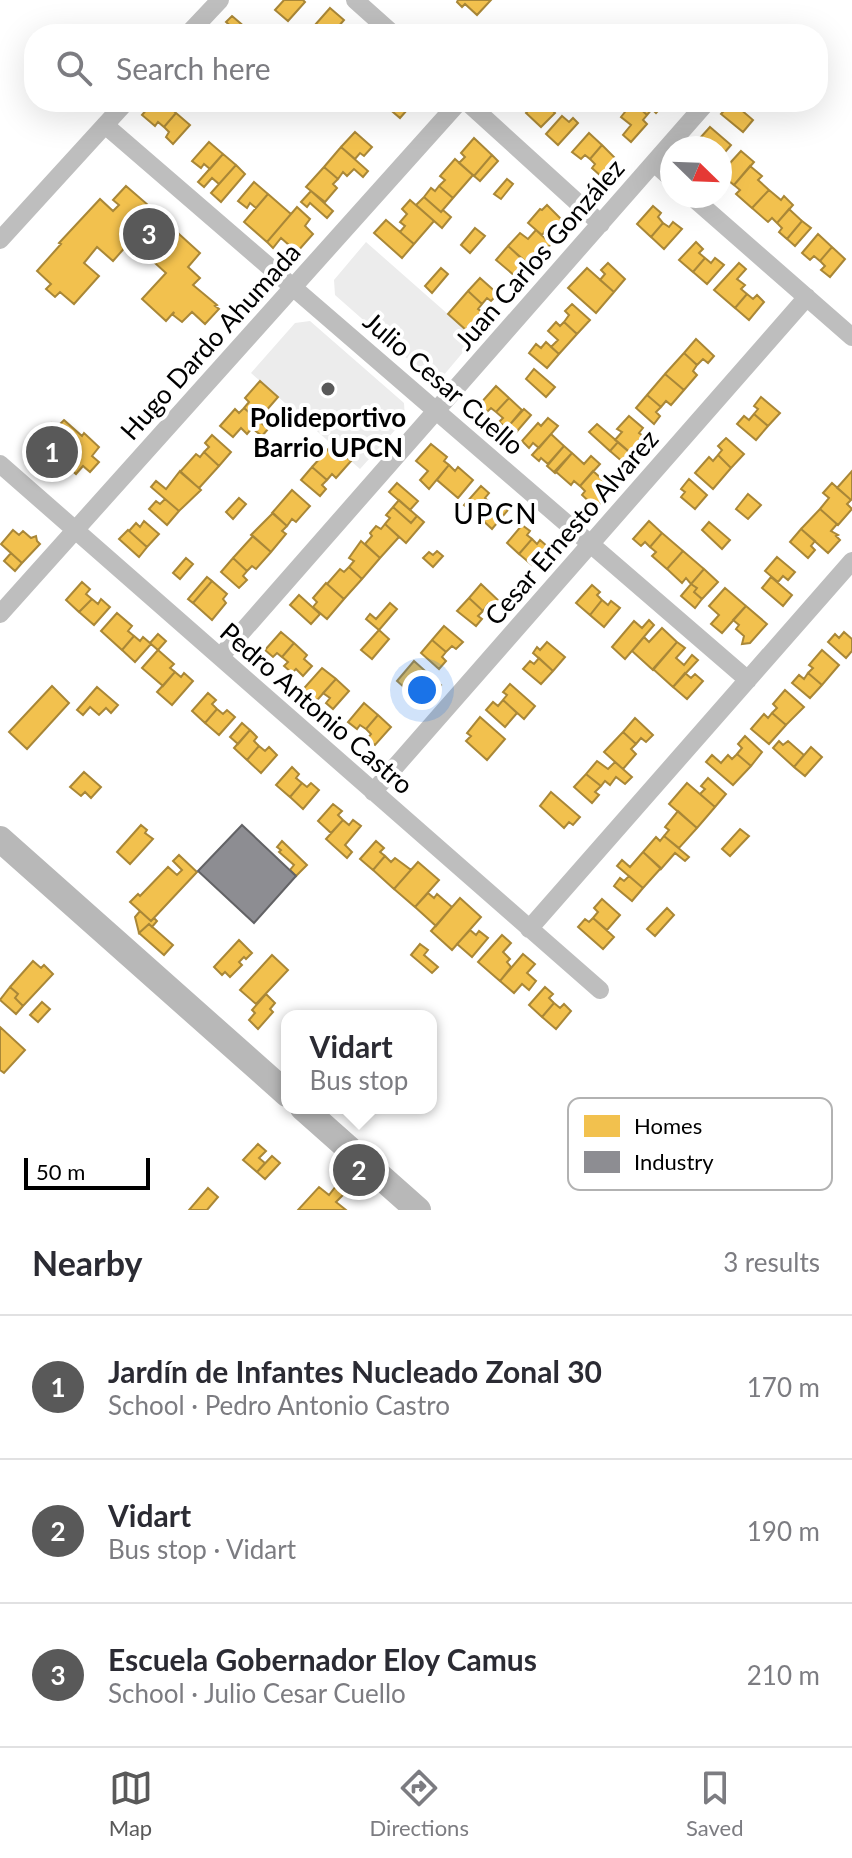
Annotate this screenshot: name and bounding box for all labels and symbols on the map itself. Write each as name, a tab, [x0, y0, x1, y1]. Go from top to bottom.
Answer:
north arrow	[660, 136, 732, 208]
street label: Juan Carlos González	[447, 152, 631, 356]
pin: 3	[123, 204, 175, 264]
street label: Hugo Dardo Ahumada	[113, 236, 307, 446]
street label: Julio Cesar Cuello	[357, 305, 531, 461]
marker: Polideportivo Barrio UPCN	[319, 380, 337, 398]
place label: Polideportivo Barrio UPCN	[250, 401, 406, 463]
pin: 1	[26, 422, 78, 482]
street label: Cesar Ernesto Alvarez	[478, 423, 664, 631]
district label: UPCN	[453, 496, 539, 530]
street label: Pedro Antonio Castro	[214, 615, 420, 801]
your location	[402, 670, 442, 710]
legend	[568, 1098, 832, 1190]
text: Homes	[634, 1112, 702, 1139]
pin: 2	[333, 1140, 385, 1200]
text: Industry	[634, 1148, 714, 1175]
scale bar	[24, 1154, 150, 1190]

